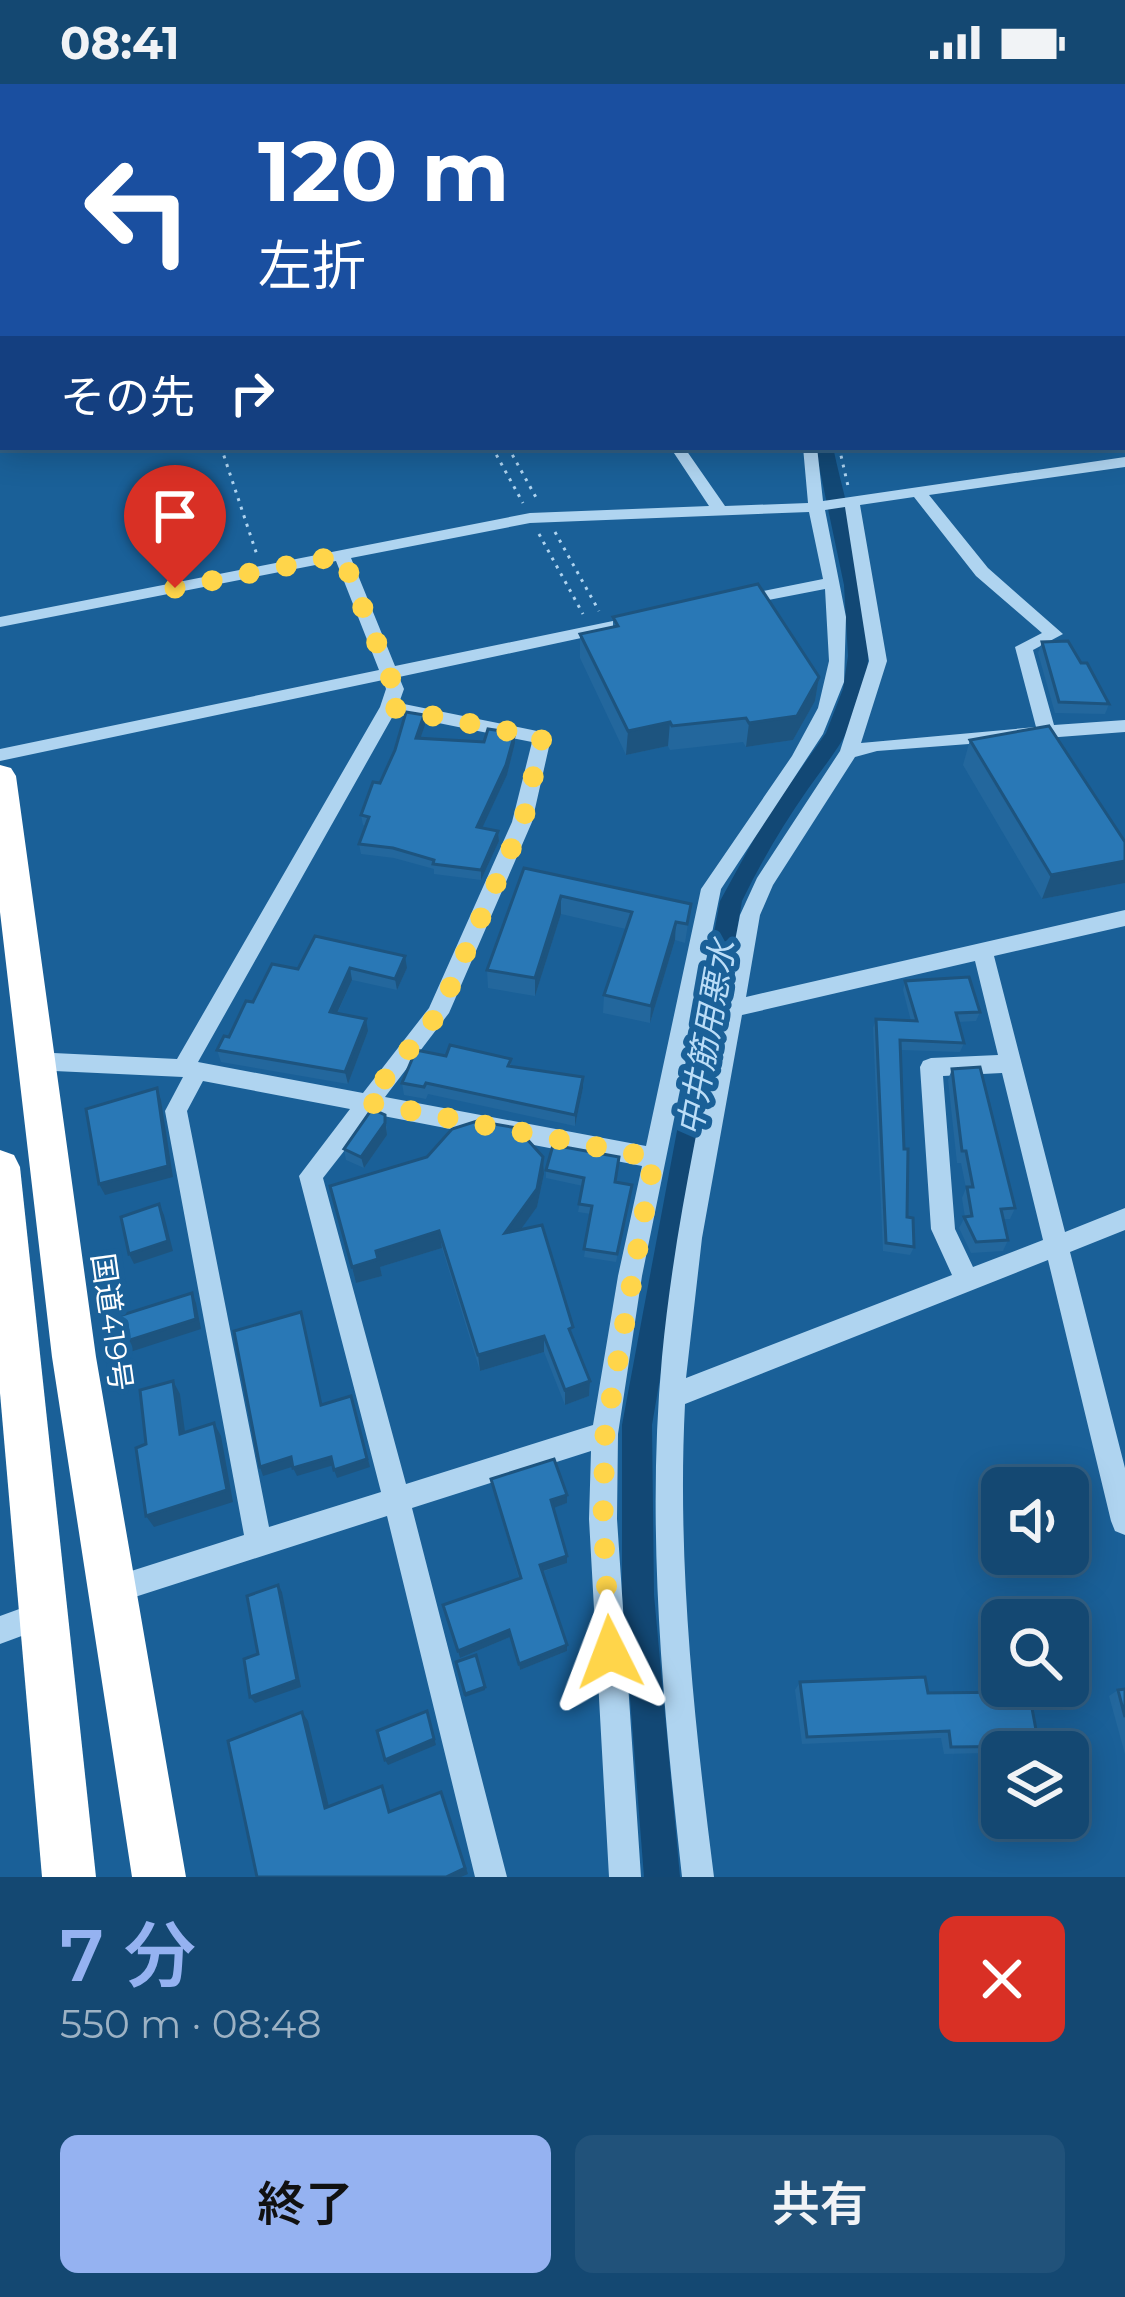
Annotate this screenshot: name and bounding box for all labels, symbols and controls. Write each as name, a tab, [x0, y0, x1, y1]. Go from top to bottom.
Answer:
text: 08:41	[60, 15, 180, 70]
text: 120 m	[258, 120, 509, 222]
icon: left	[60, 132, 216, 288]
text: 左折	[258, 233, 366, 299]
icon: right	[219, 360, 285, 426]
text: その先	[60, 369, 195, 424]
pin	[124, 465, 226, 588]
icon: arrive	[142, 483, 208, 549]
water label: 中井筋用悪水	[669, 934, 743, 1139]
street label: 国道419号	[84, 1251, 140, 1393]
map controls	[981, 1467, 1089, 1839]
button: sound	[981, 1467, 1089, 1575]
position arrow	[547, 1589, 673, 1715]
button: search	[981, 1599, 1089, 1707]
button: layers	[981, 1731, 1089, 1839]
text: 7 分	[60, 1911, 196, 1999]
button: close	[939, 1916, 1065, 2042]
text: 550 m · 08:48	[60, 2000, 322, 2048]
button: 終了	[60, 2135, 551, 2273]
button: 共有	[575, 2135, 1065, 2273]

